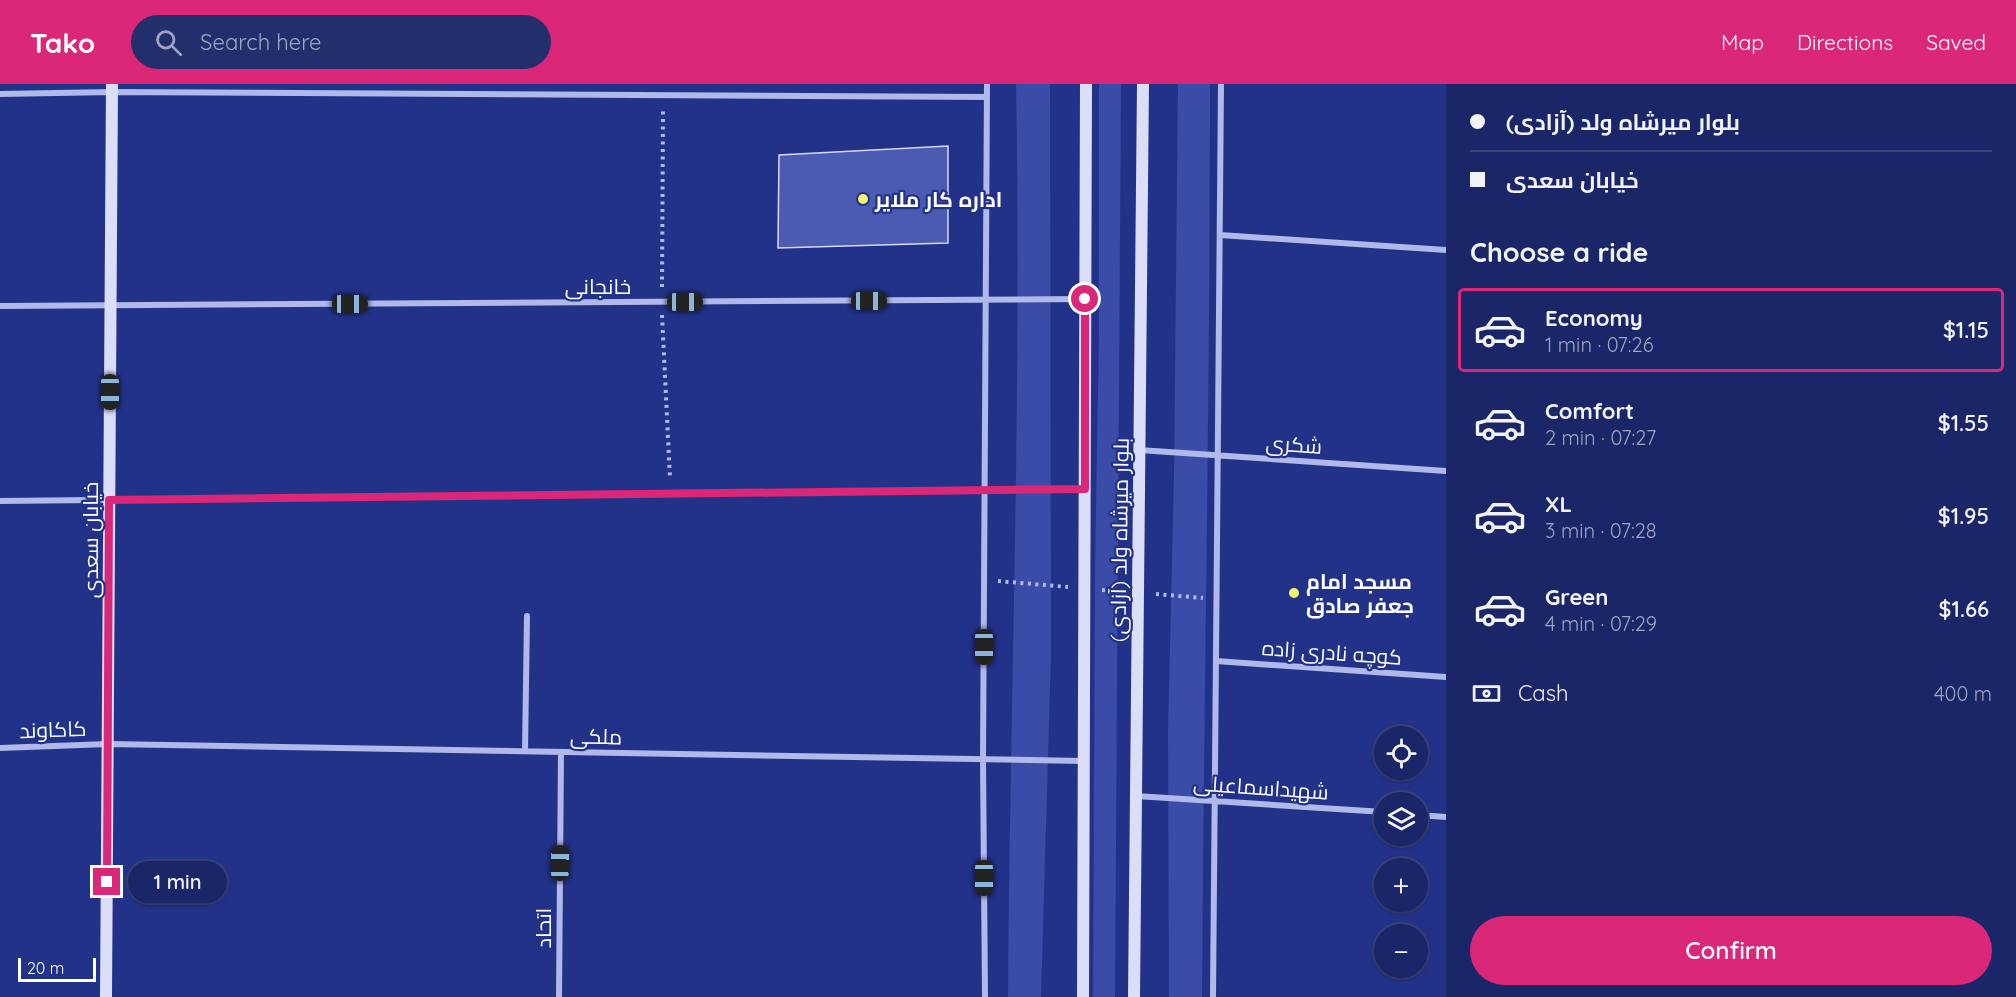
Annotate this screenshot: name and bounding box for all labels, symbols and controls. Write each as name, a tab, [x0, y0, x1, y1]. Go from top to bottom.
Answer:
search box	[131, 15, 551, 69]
text: Tako	[30, 25, 95, 60]
icon: search	[152, 26, 185, 59]
text: Search here	[200, 28, 322, 56]
text: Map	[1721, 29, 1764, 55]
text: Directions	[1797, 29, 1893, 55]
text: Saved	[1926, 29, 1986, 55]
text: بلوار میرشاه ولد (آزادی)	[1506, 108, 1740, 136]
text: خیابان سعدی	[1506, 166, 1639, 194]
place label: اداره کار ملایر	[874, 186, 1002, 212]
marker: اداره کار ملایر	[856, 192, 870, 206]
text: Choose a ride	[1470, 235, 1648, 269]
street label: خانجانی	[565, 273, 631, 300]
route start	[1071, 285, 1098, 312]
car	[851, 292, 887, 310]
car	[667, 293, 703, 311]
car	[332, 295, 368, 313]
icon: car	[1473, 303, 1527, 357]
text: Economy	[1545, 304, 1643, 332]
text: $1.15	[1943, 316, 1989, 344]
text: 1 min · 07:26	[1545, 332, 1653, 357]
car	[101, 374, 119, 410]
icon: car	[1473, 396, 1527, 450]
text: Comfort	[1545, 397, 1634, 425]
text: $1.55	[1938, 409, 1989, 437]
text: 2 min · 07:27	[1545, 425, 1656, 450]
street label: شکری	[1265, 429, 1323, 460]
street label: بلوار میرشاه ولد (آزادی)	[1104, 438, 1135, 642]
street label: خیابان سعدی	[77, 482, 104, 598]
icon: car	[1473, 489, 1527, 543]
text: XL	[1545, 490, 1572, 518]
text: $1.95	[1938, 502, 1989, 530]
text: 3 min · 07:28	[1545, 518, 1657, 543]
place label: مسجد امام جعفر صادق	[1306, 568, 1414, 619]
icon: car	[1473, 582, 1527, 636]
text: Green	[1545, 583, 1608, 611]
marker: مسجد امام جعفر صادق	[1287, 586, 1301, 600]
text: $1.66	[1939, 595, 1989, 623]
text: 4 min · 07:29	[1545, 611, 1657, 636]
car	[975, 629, 993, 665]
street label: کوچه نادری زاده	[1261, 634, 1403, 672]
icon: cash	[1470, 677, 1503, 710]
text: Cash	[1518, 679, 1569, 707]
text: 400 m	[1934, 681, 1992, 706]
street label: کاکاوند	[19, 715, 87, 743]
street label: ملکی	[570, 723, 622, 750]
map controls	[1374, 726, 1428, 978]
button: locate	[1374, 726, 1428, 780]
street label: شهیداسماعیلی	[1192, 769, 1330, 806]
button: layers	[1374, 792, 1428, 846]
car	[551, 845, 569, 881]
button: +	[1374, 858, 1428, 912]
car	[975, 860, 993, 896]
callout: 1 min	[128, 861, 227, 903]
route end	[93, 868, 120, 895]
text: 1 min	[154, 869, 201, 894]
street label: اتحاد	[530, 908, 556, 948]
button: Confirm	[1470, 916, 1992, 985]
button: −	[1374, 924, 1428, 978]
scale bar	[18, 955, 96, 982]
text: 20 m	[27, 958, 64, 978]

